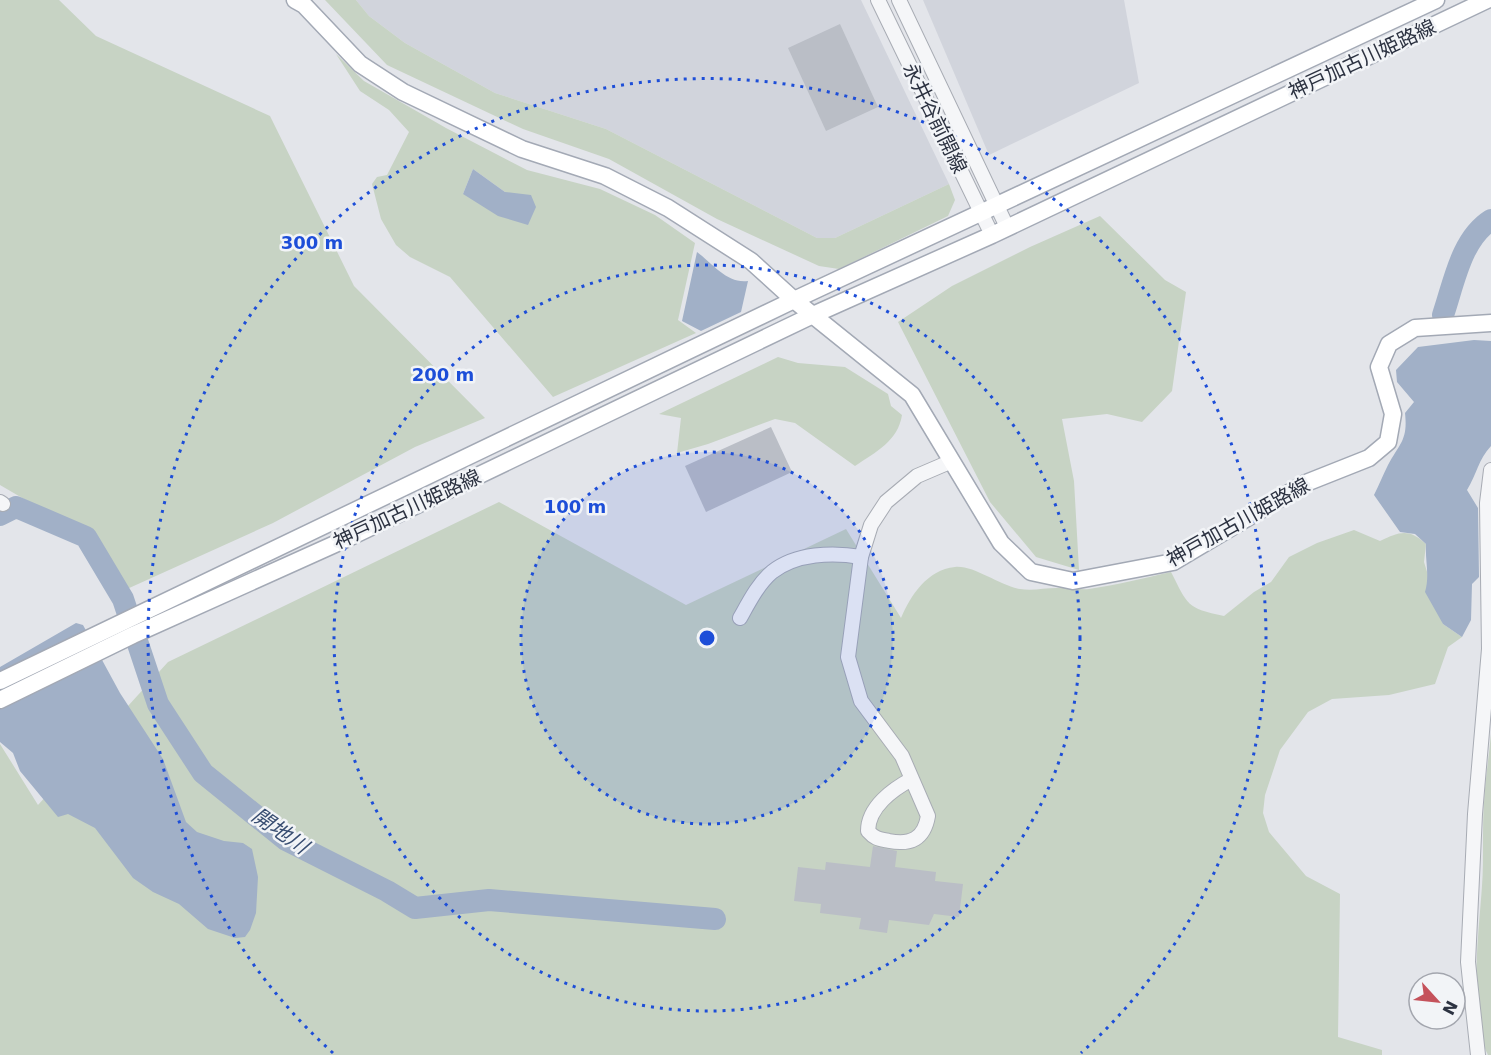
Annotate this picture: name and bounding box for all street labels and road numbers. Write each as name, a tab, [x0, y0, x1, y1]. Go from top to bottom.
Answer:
street label: 神戸加古川姫路線	[1284, 14, 1440, 104]
street label: 永井谷前開線	[898, 59, 972, 177]
street label: 神戸加古川姫路線	[329, 464, 485, 554]
street label: 神戸加古川姫路線	[1162, 473, 1314, 571]

